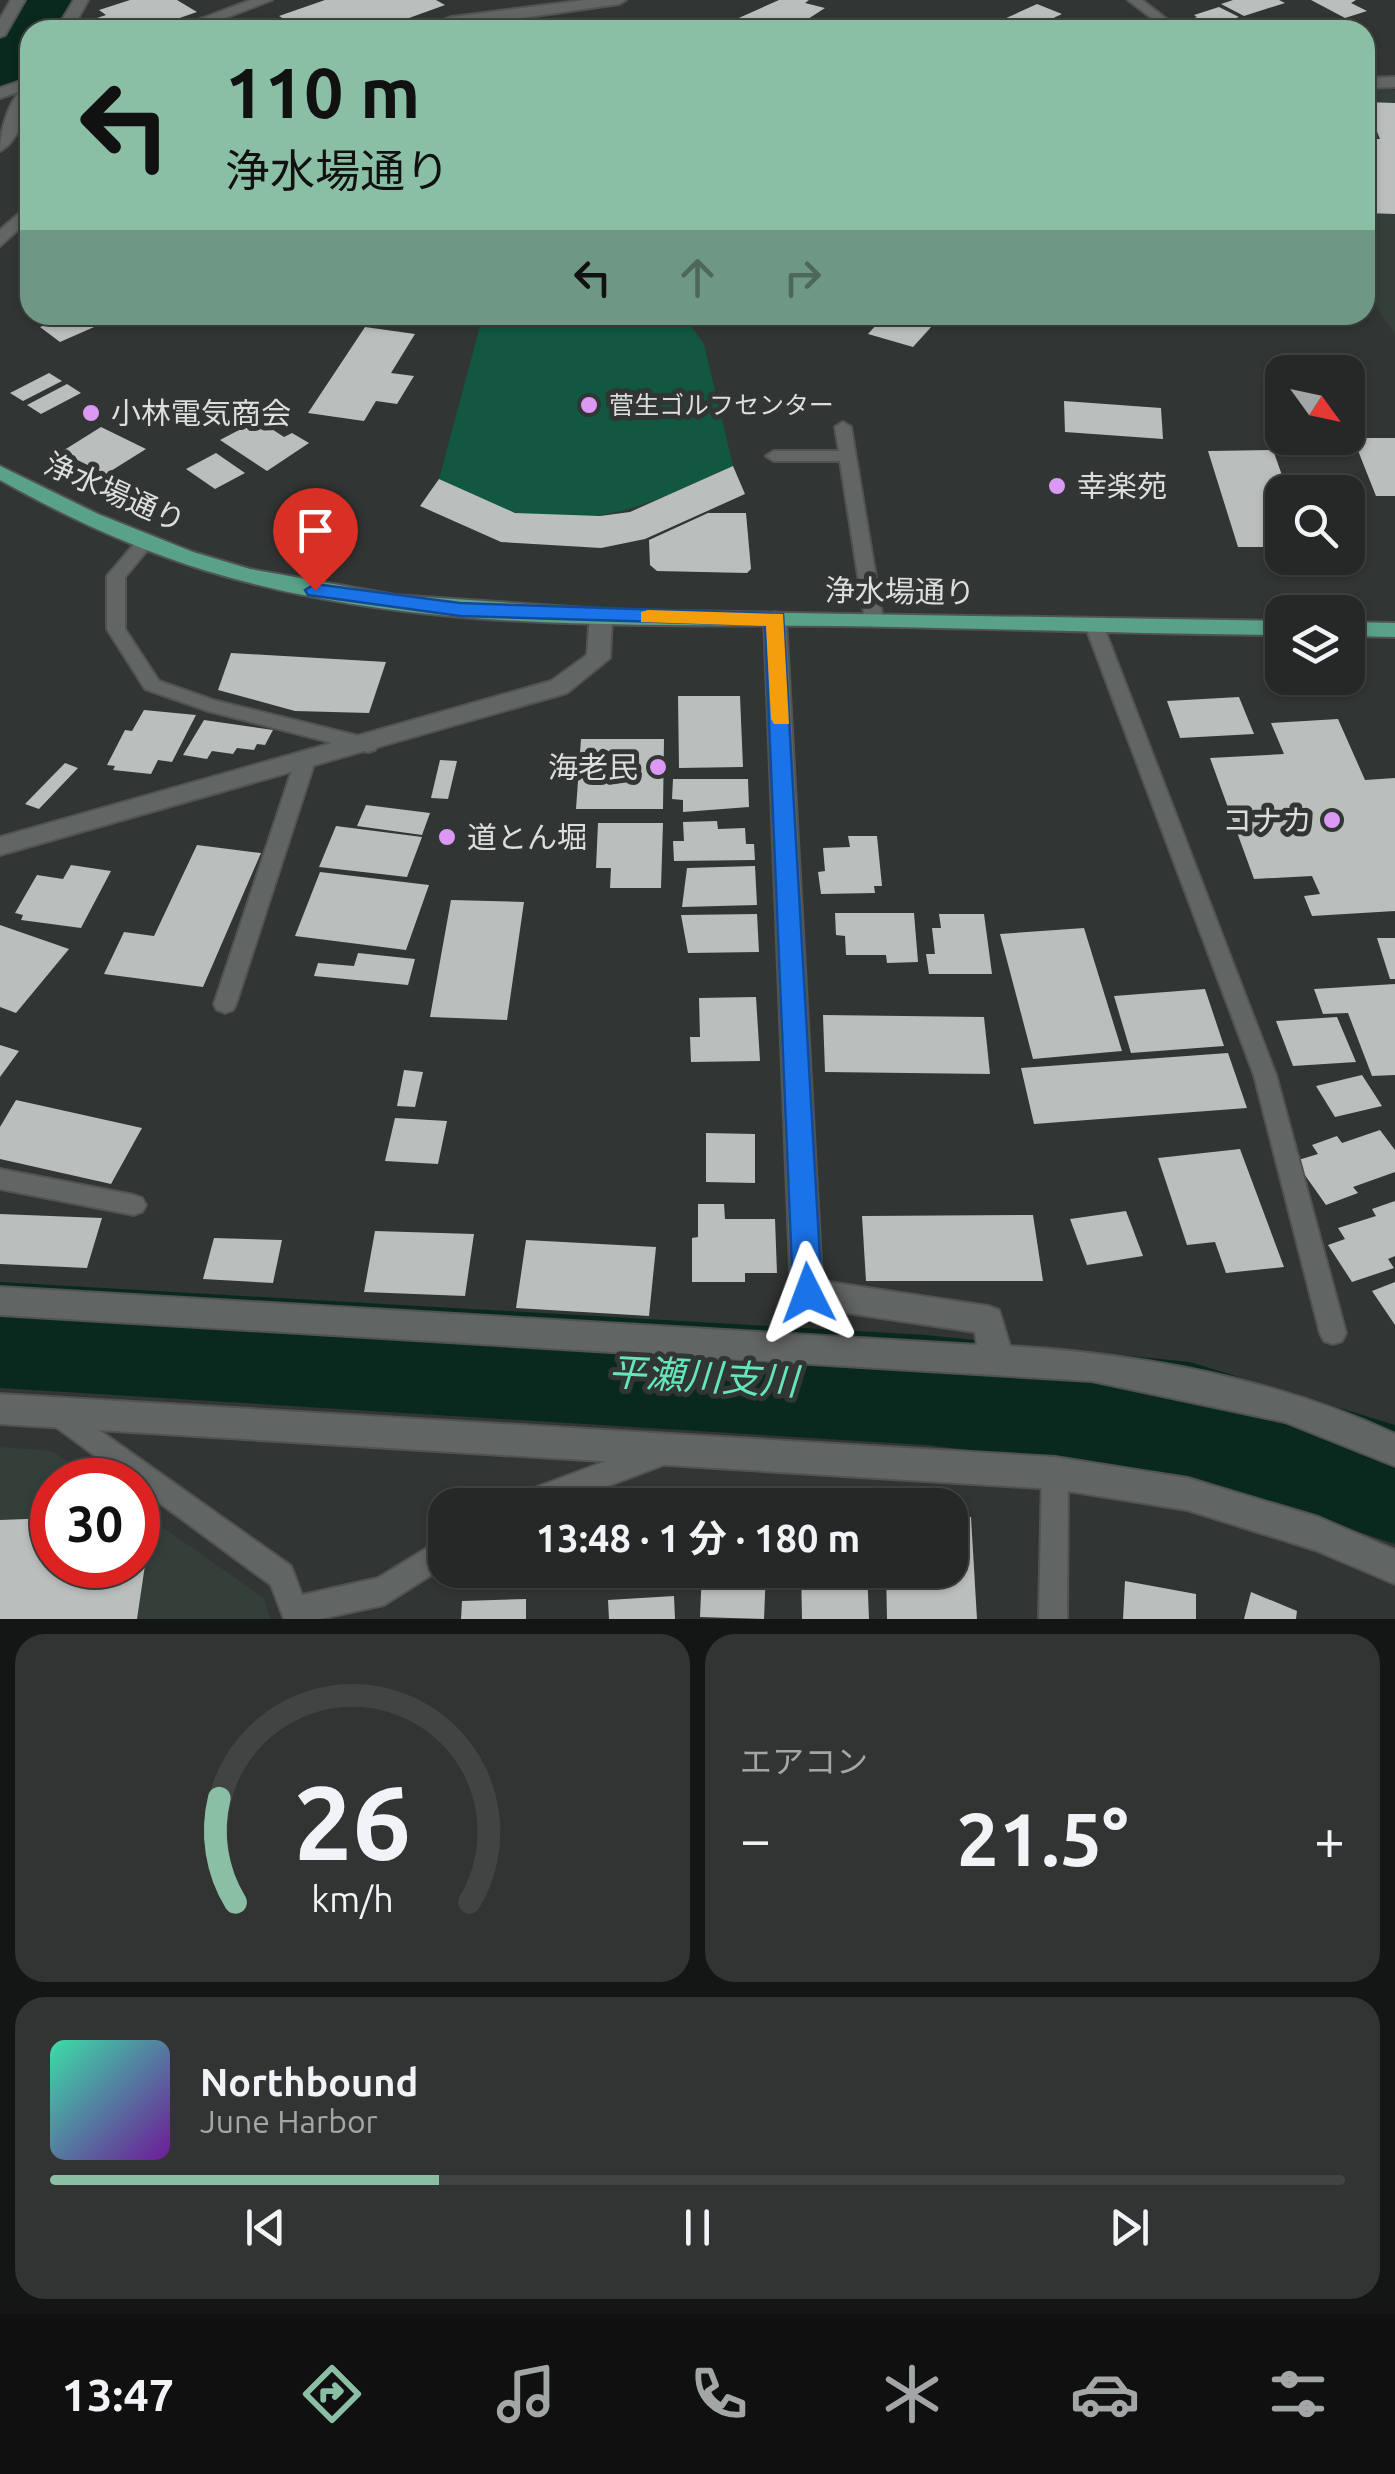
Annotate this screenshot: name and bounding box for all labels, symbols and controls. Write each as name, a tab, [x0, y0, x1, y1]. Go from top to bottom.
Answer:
text: 110 m	[225, 53, 420, 131]
icon: left	[60, 60, 190, 190]
text: 浄水場通り	[225, 145, 450, 196]
icon: left	[565, 250, 620, 305]
icon: ahead	[670, 250, 725, 305]
icon: right	[775, 250, 830, 305]
north arrow	[1265, 355, 1365, 455]
map controls	[1265, 355, 1365, 695]
place label: 菅生ゴルフセンター	[609, 391, 834, 419]
marker: 菅生ゴルフセンター	[578, 394, 600, 416]
place label: 小林電気商会	[111, 396, 291, 430]
marker: 小林電気商会	[80, 402, 102, 424]
street label: 浄水場通り	[40, 446, 190, 538]
place label: 幸楽苑	[1077, 469, 1167, 503]
marker: 幸楽苑	[1046, 475, 1068, 497]
button: search	[1265, 475, 1365, 575]
pin	[273, 488, 358, 591]
icon: arrive	[288, 503, 343, 558]
street label: 浄水場通り	[825, 573, 975, 609]
button: layers	[1265, 595, 1365, 695]
place label: 海老民	[548, 750, 638, 784]
marker: 海老民	[647, 756, 669, 778]
place label: コナカ	[1222, 803, 1312, 837]
marker: コナカ	[1321, 809, 1343, 831]
place label: 道とん堀	[467, 820, 587, 854]
marker: 道とん堀	[436, 826, 458, 848]
position arrow	[756, 1241, 860, 1345]
water label: 平瀬川支川	[607, 1350, 803, 1402]
speed limit sign: 30	[30, 1458, 160, 1588]
text: 13:48 · 1 分 · 180 m	[536, 1517, 860, 1559]
text: エアコン	[740, 1743, 868, 1779]
text: 26	[294, 1763, 411, 1880]
text: 21.5°	[957, 1796, 1128, 1880]
text: −	[740, 1808, 771, 1869]
text: +	[1314, 1808, 1345, 1869]
text: km/h	[311, 1879, 394, 1919]
text: Northbound	[200, 2061, 418, 2103]
text: June Harbor	[200, 2103, 378, 2139]
icon: previous	[238, 2200, 293, 2255]
icon: pause	[670, 2200, 725, 2255]
icon: next	[1102, 2200, 1157, 2255]
icon: directions	[297, 2359, 367, 2429]
icon: music	[491, 2359, 561, 2429]
icon: phone	[684, 2359, 754, 2429]
icon: climate	[877, 2359, 947, 2429]
icon: car	[1070, 2359, 1140, 2429]
icon: filters	[1263, 2359, 1333, 2429]
text: 13:47	[62, 2369, 174, 2420]

